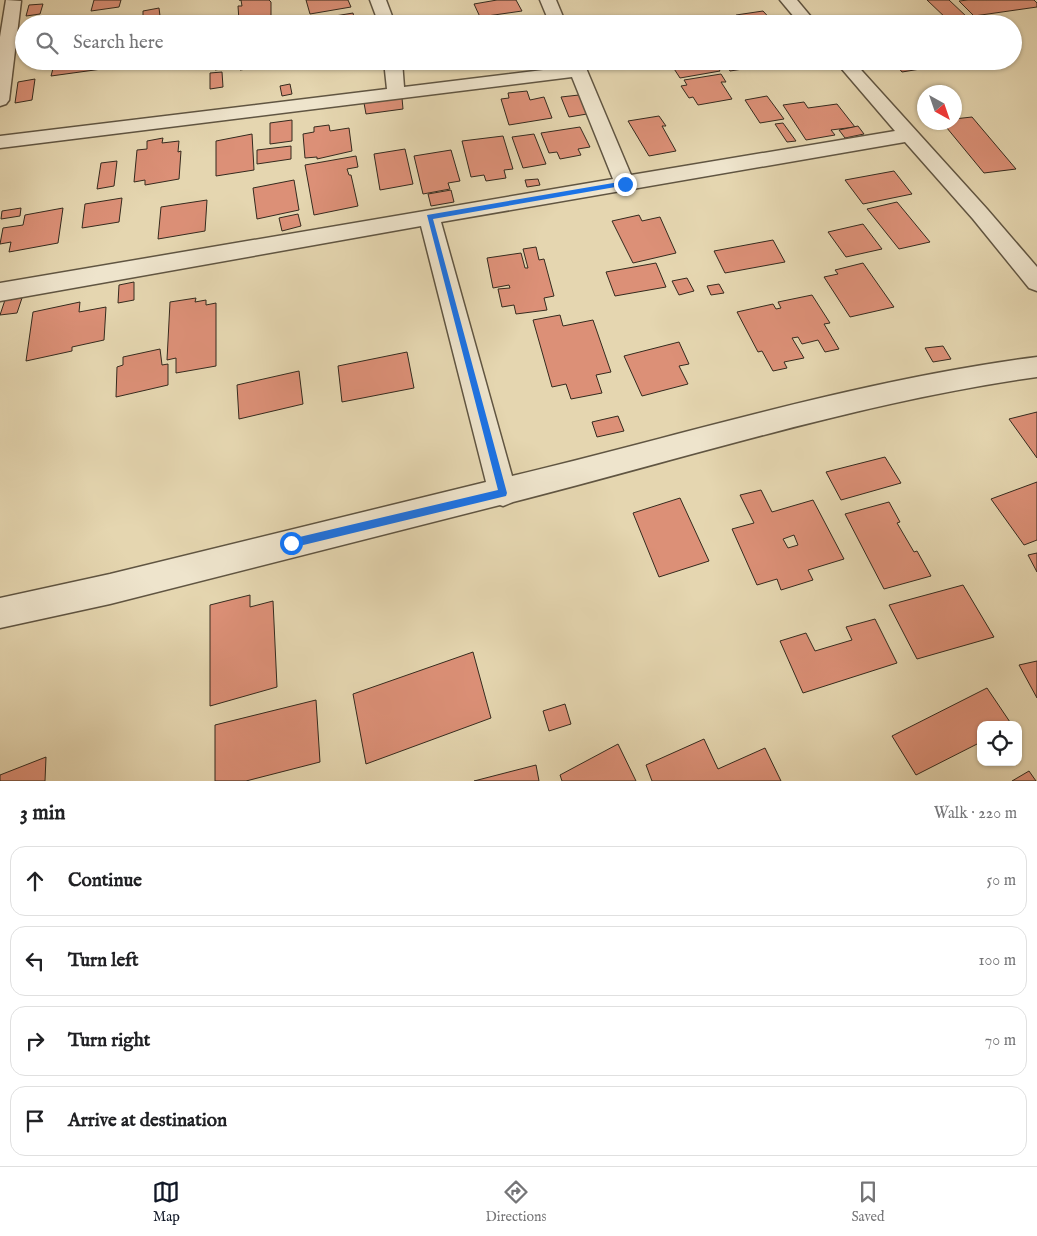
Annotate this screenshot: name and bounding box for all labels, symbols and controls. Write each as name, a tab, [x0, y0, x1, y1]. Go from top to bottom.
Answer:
search box	[15, 15, 1022, 70]
icon: search	[33, 29, 61, 57]
text: Search here	[73, 31, 164, 55]
north arrow	[917, 85, 962, 130]
route end	[614, 173, 637, 196]
route start	[280, 532, 303, 555]
map controls	[977, 721, 1022, 766]
button: locate	[977, 721, 1022, 766]
text: 3 min	[20, 800, 65, 827]
text: Walk · 220 m	[934, 804, 1017, 824]
icon: ahead	[21, 867, 49, 895]
text: Continue	[68, 869, 142, 893]
text: 50 m	[987, 871, 1016, 891]
icon: left	[21, 947, 49, 975]
text: Turn left	[68, 949, 139, 973]
text: 100 m	[979, 951, 1016, 971]
icon: right	[21, 1027, 49, 1055]
text: Turn right	[68, 1029, 150, 1053]
text: 70 m	[985, 1031, 1016, 1051]
icon: arrive	[21, 1107, 49, 1135]
text: Arrive at destination	[68, 1109, 227, 1133]
tab: Map	[152, 1178, 180, 1226]
tab: Directions	[485, 1178, 546, 1226]
tab: Saved	[851, 1178, 884, 1226]

